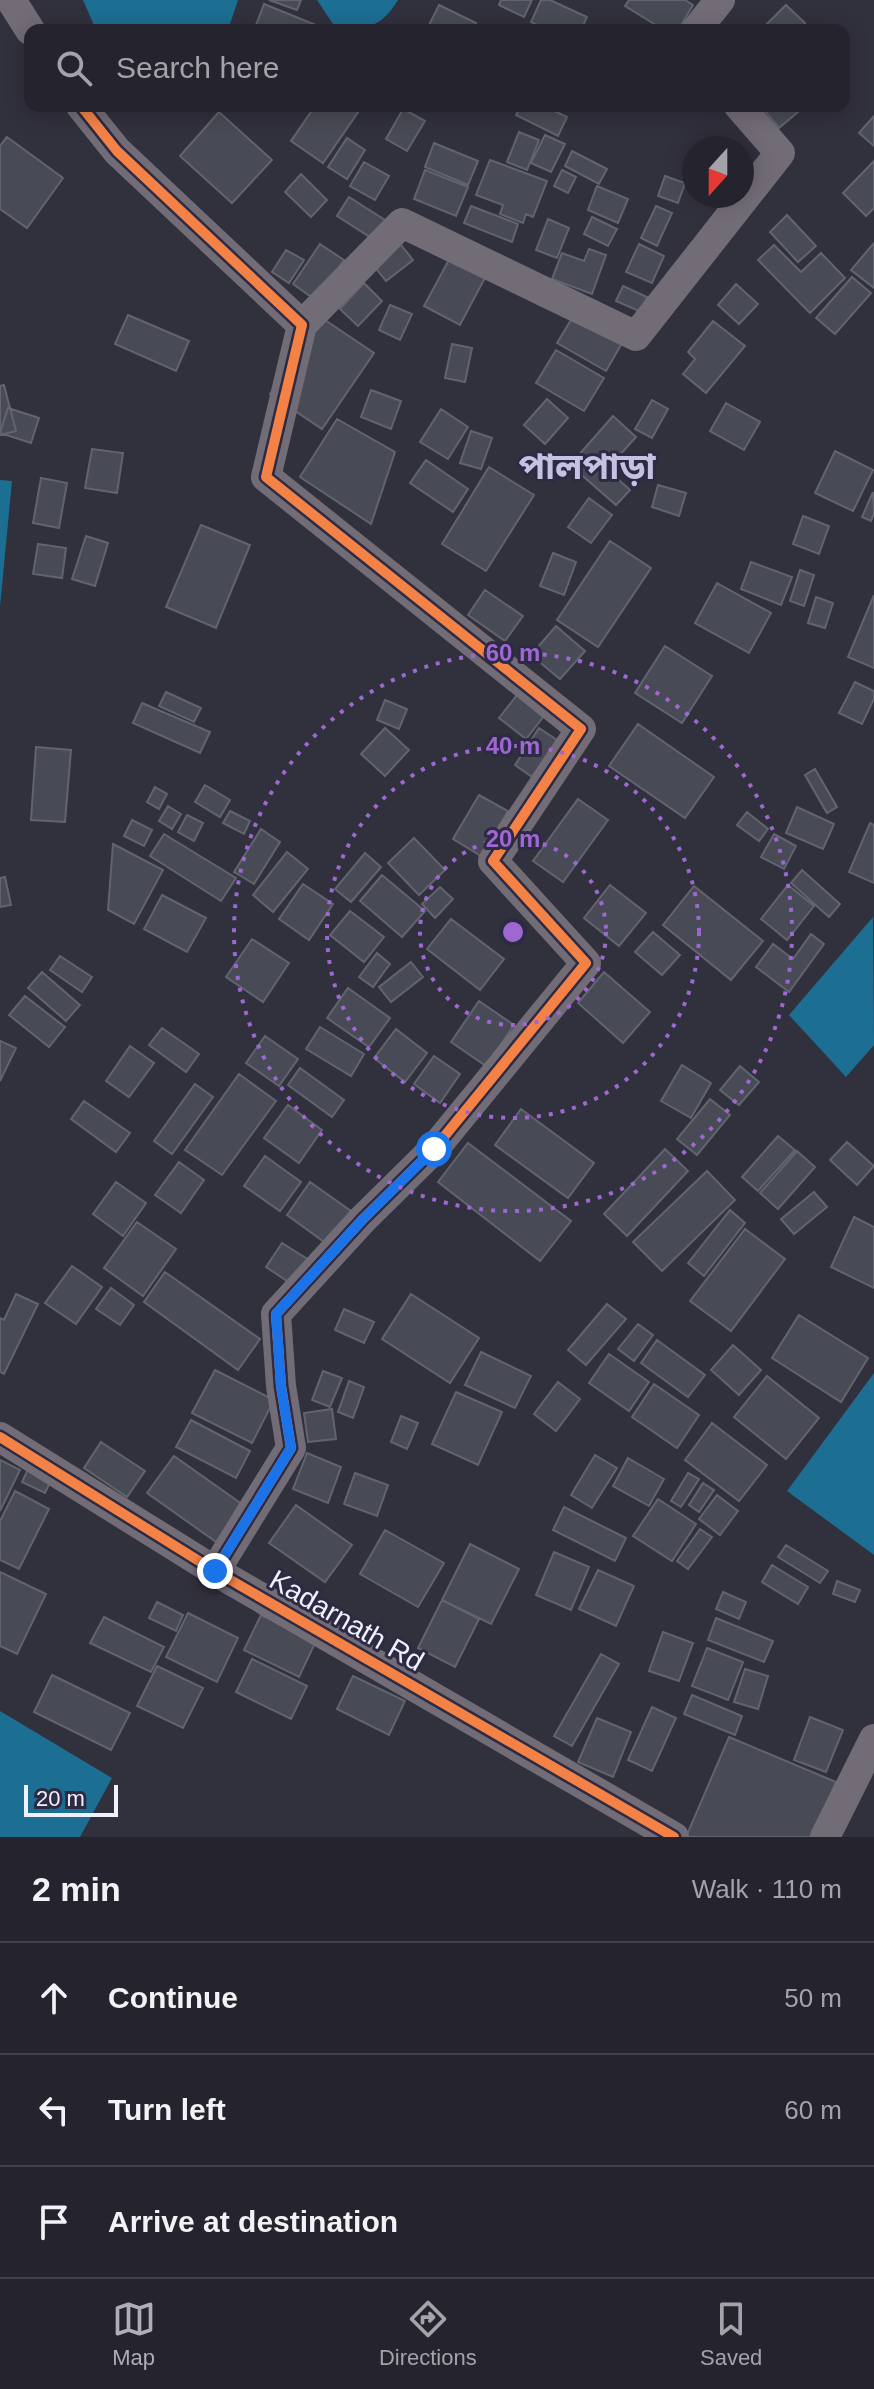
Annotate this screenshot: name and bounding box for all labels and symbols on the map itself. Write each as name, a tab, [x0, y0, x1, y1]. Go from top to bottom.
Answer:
north arrow	[682, 136, 754, 208]
district label: পালপাড়া	[518, 446, 656, 487]
text: 60 m	[486, 639, 540, 666]
text: 40 m	[486, 732, 540, 759]
text: 20 m	[486, 825, 540, 852]
centre of rings	[499, 918, 527, 946]
route start	[416, 1131, 452, 1167]
route end	[197, 1553, 233, 1589]
street label: Kadarnath Rd	[264, 1564, 429, 1677]
scale bar	[24, 1781, 118, 1817]

